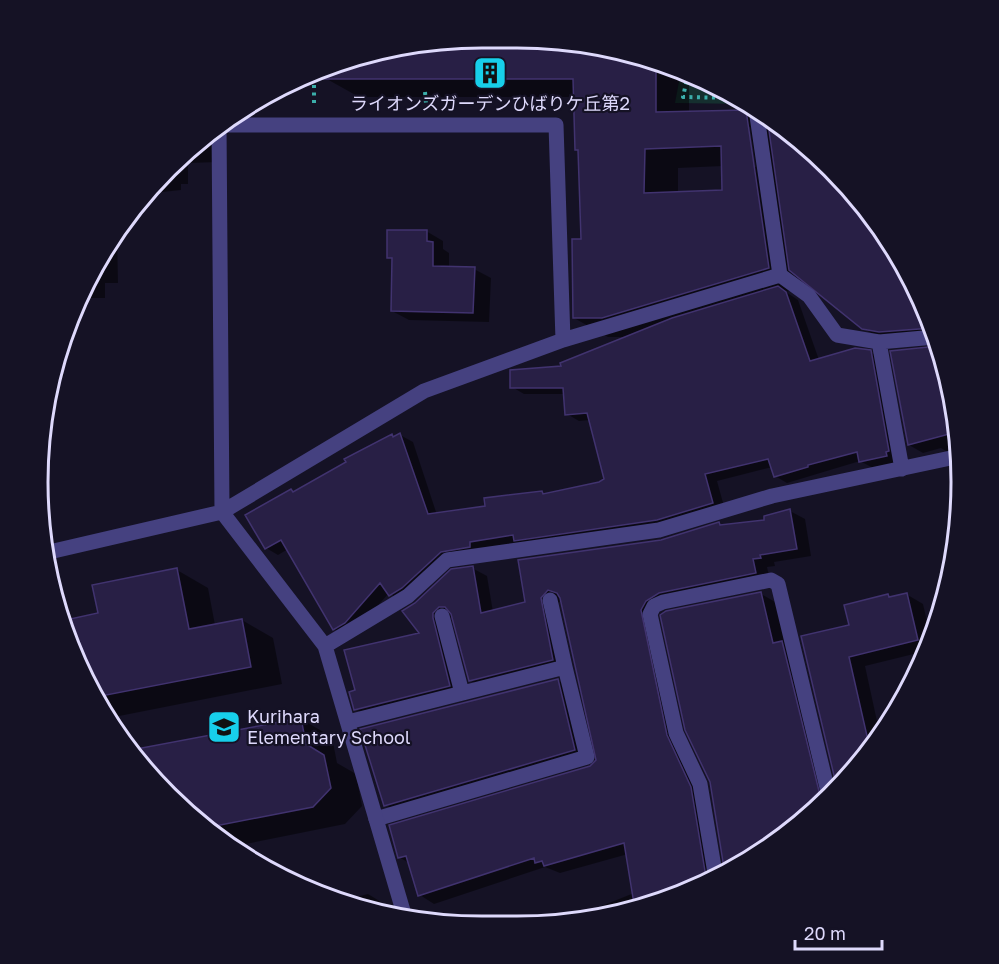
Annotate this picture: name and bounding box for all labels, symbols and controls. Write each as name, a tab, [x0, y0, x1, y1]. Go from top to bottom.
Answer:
building icon: ライオンズガーデンひばりケ丘第2	[472, 55, 508, 91]
place label: ライオンズガーデンひばりケ丘第2	[350, 92, 630, 114]
place label: Kurihara Elementary School	[247, 705, 411, 748]
school or university icon: Kurihara Elementary School	[206, 709, 242, 745]
scale bar	[795, 913, 882, 951]
text: 20 m	[804, 922, 846, 944]

